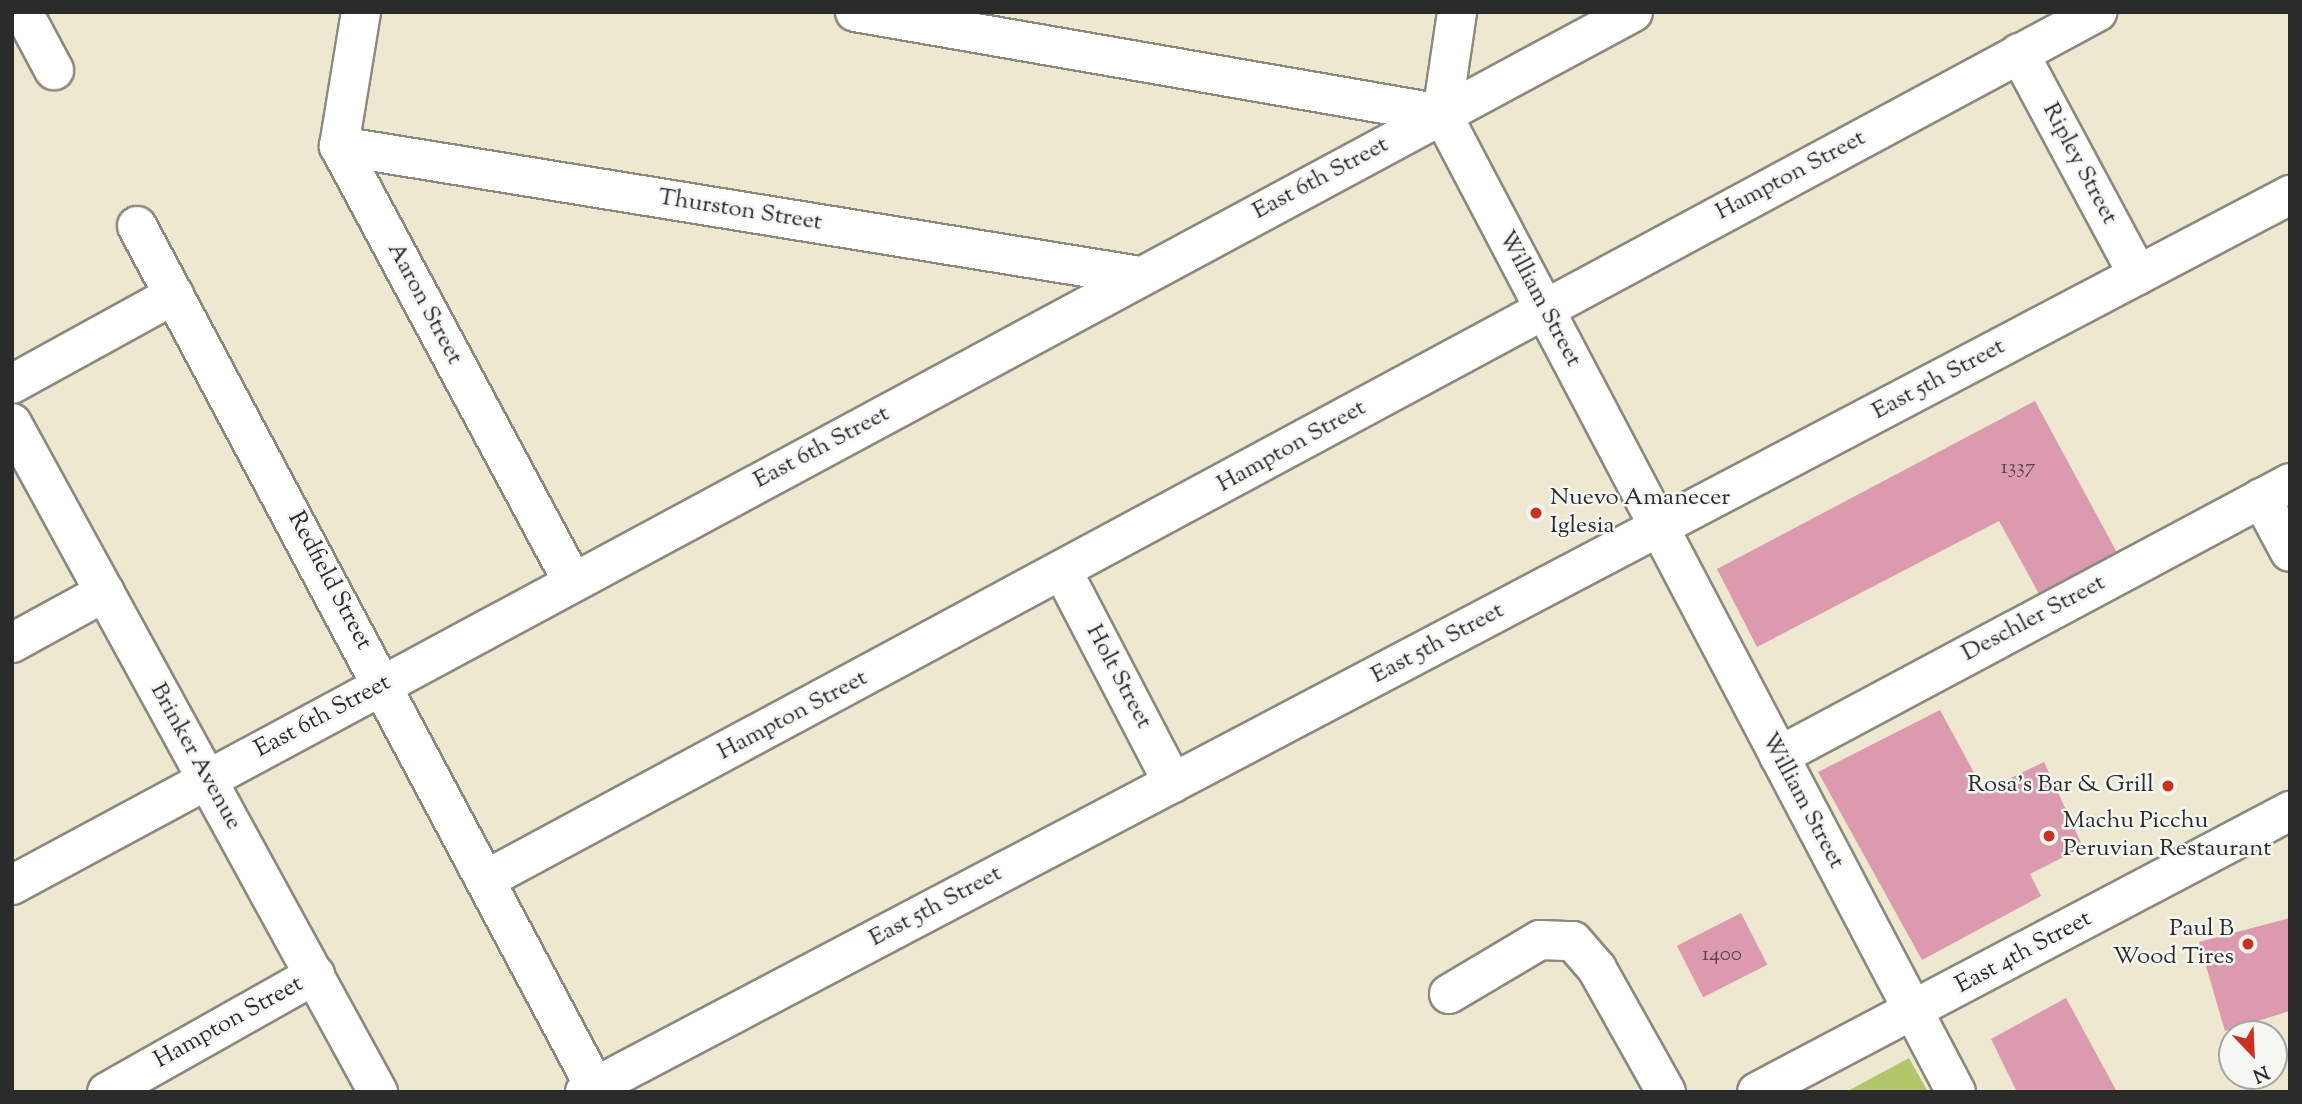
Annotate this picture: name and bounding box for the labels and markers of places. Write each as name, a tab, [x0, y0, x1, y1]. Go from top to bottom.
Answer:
place label: Nuevo Amanecer Iglesia	[1550, 485, 1730, 541]
marker: Nuevo Amanecer Iglesia	[1528, 505, 1544, 521]
place label: Rosa's Bar & Grill	[1967, 772, 2154, 800]
marker: Rosa's Bar & Grill	[2160, 778, 2176, 794]
place label: Machu Picchu Peruvian Restaurant	[2063, 808, 2271, 864]
marker: Machu Picchu Peruvian Restaurant	[2041, 828, 2057, 844]
place label: Paul B Wood Tires	[2113, 916, 2234, 972]
marker: Paul B Wood Tires	[2240, 936, 2256, 952]

